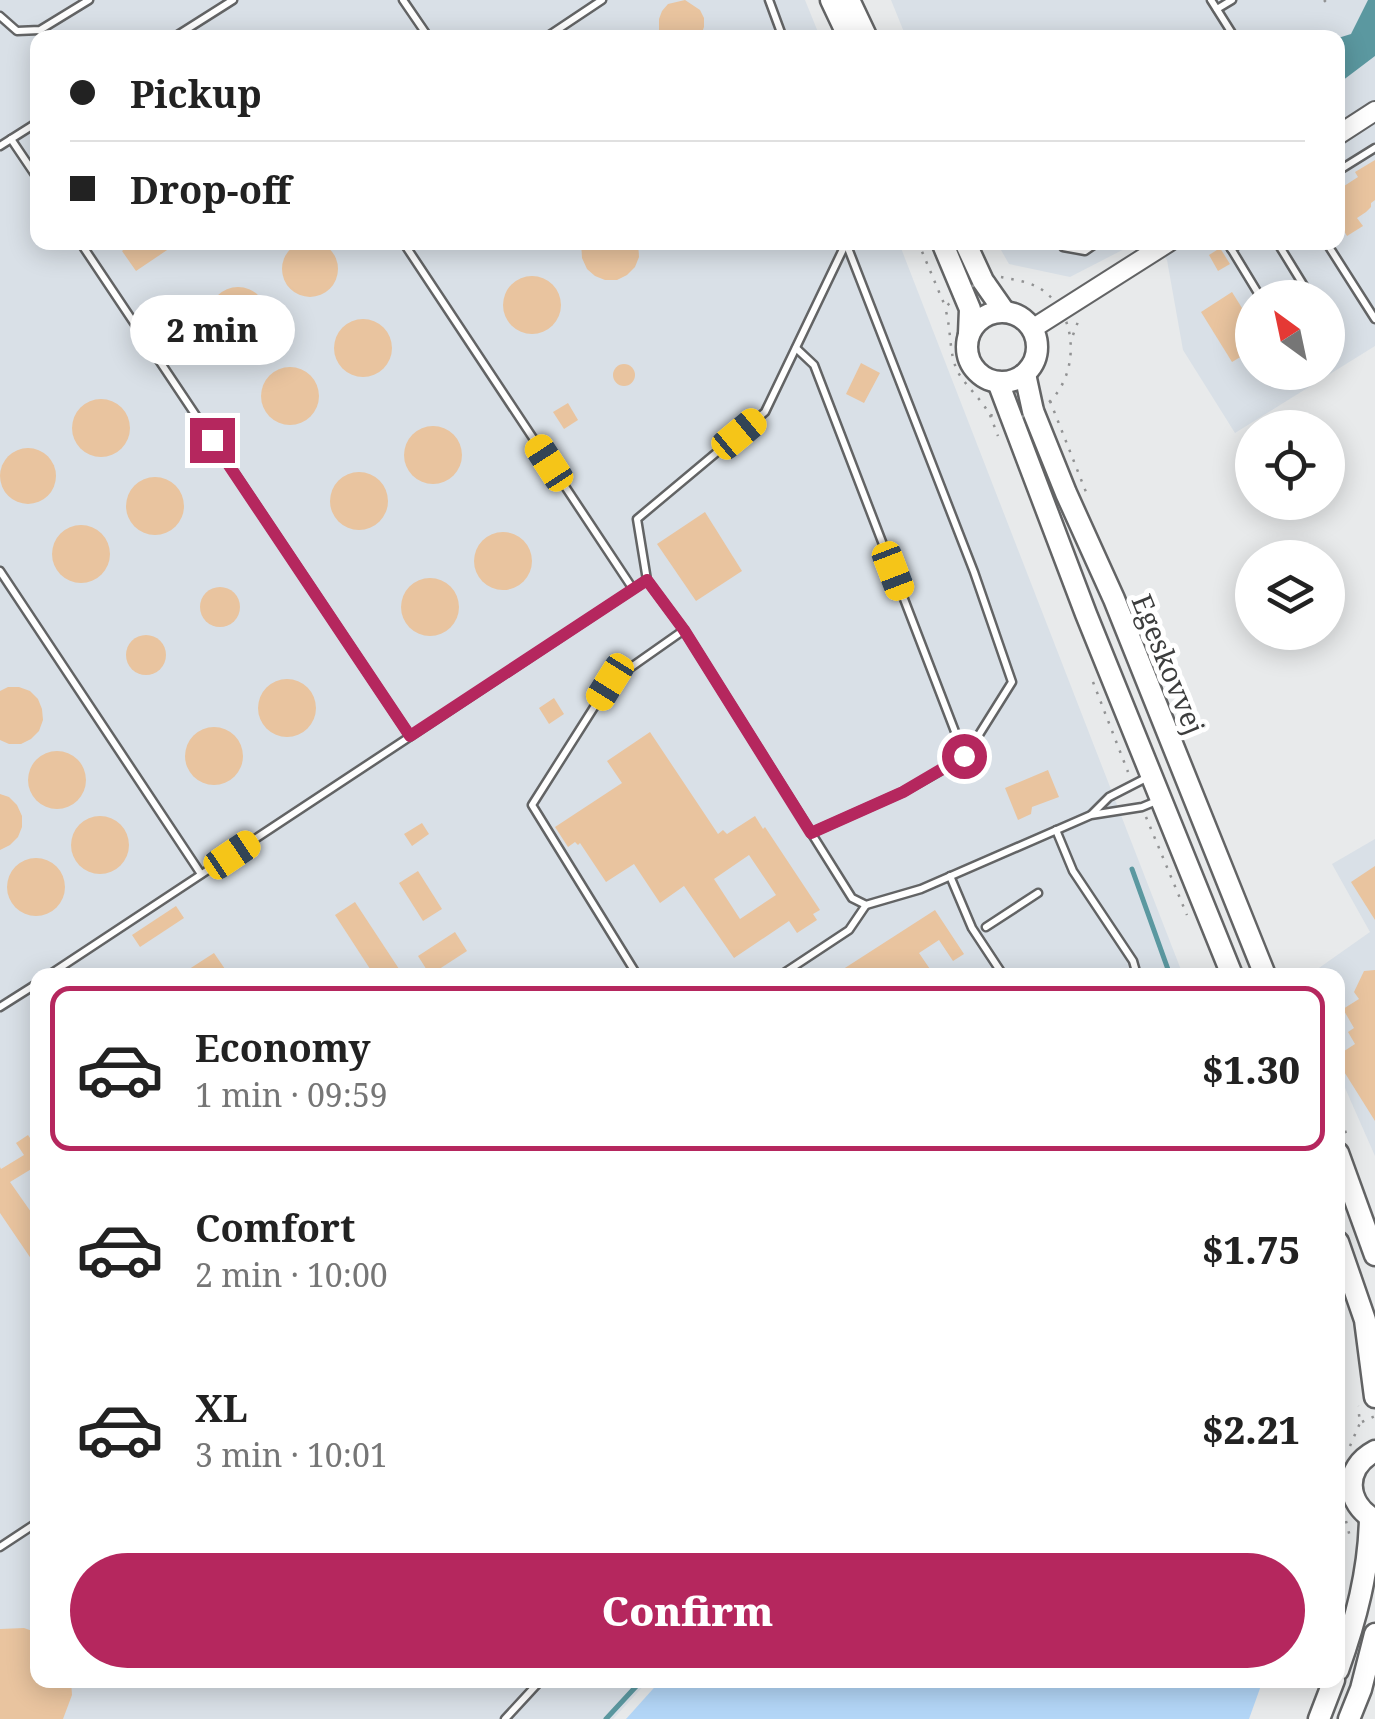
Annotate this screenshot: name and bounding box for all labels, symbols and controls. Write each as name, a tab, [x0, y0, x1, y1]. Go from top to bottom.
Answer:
text: Pickup	[130, 67, 262, 119]
text: Drop-off	[130, 163, 291, 215]
north arrow	[1235, 280, 1345, 390]
map controls	[1235, 280, 1345, 650]
callout: 2 min	[130, 295, 294, 365]
text: 2 min	[167, 308, 258, 351]
car	[706, 403, 772, 465]
button: locate	[1235, 410, 1345, 520]
route end	[190, 418, 235, 463]
car	[520, 430, 578, 496]
car	[868, 538, 918, 604]
button: layers	[1235, 540, 1345, 650]
street label: Egeskovvej	[1124, 588, 1214, 740]
car	[581, 649, 639, 715]
route start	[942, 734, 987, 779]
car	[199, 826, 265, 884]
text: Economy	[195, 1021, 371, 1073]
icon: car	[75, 1024, 165, 1114]
text: $1.30	[1202, 1043, 1300, 1095]
text: 1 min · 09:59	[195, 1073, 388, 1116]
text: Comfort	[195, 1201, 355, 1253]
icon: car	[75, 1204, 165, 1294]
text: $1.75	[1202, 1223, 1300, 1275]
text: 2 min · 10:00	[195, 1253, 388, 1296]
text: XL	[195, 1381, 248, 1433]
icon: car	[75, 1384, 165, 1474]
text: $2.21	[1202, 1403, 1300, 1455]
text: 3 min · 10:01	[195, 1433, 388, 1476]
button: Confirm	[70, 1553, 1305, 1668]

